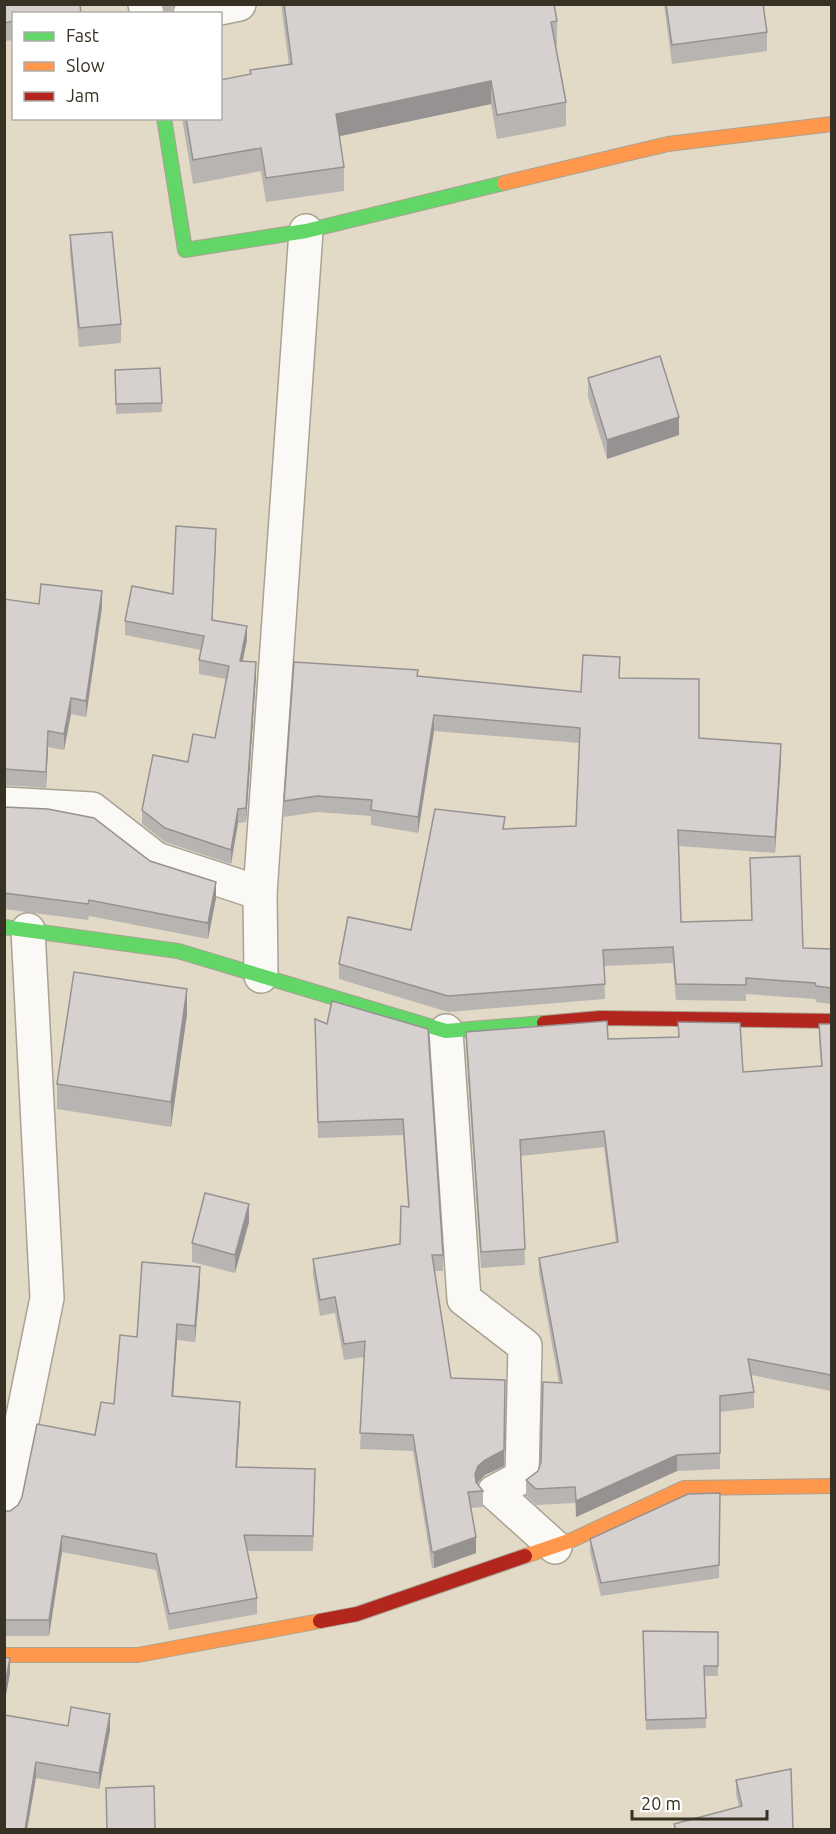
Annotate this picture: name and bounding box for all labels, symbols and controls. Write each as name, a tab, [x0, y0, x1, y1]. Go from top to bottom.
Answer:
legend	[12, 12, 222, 120]
text: Fast	[66, 25, 99, 45]
text: Slow	[66, 55, 105, 75]
text: Jam	[66, 85, 100, 105]
scale bar	[632, 1783, 767, 1821]
text: 20 m	[641, 1793, 681, 1813]

